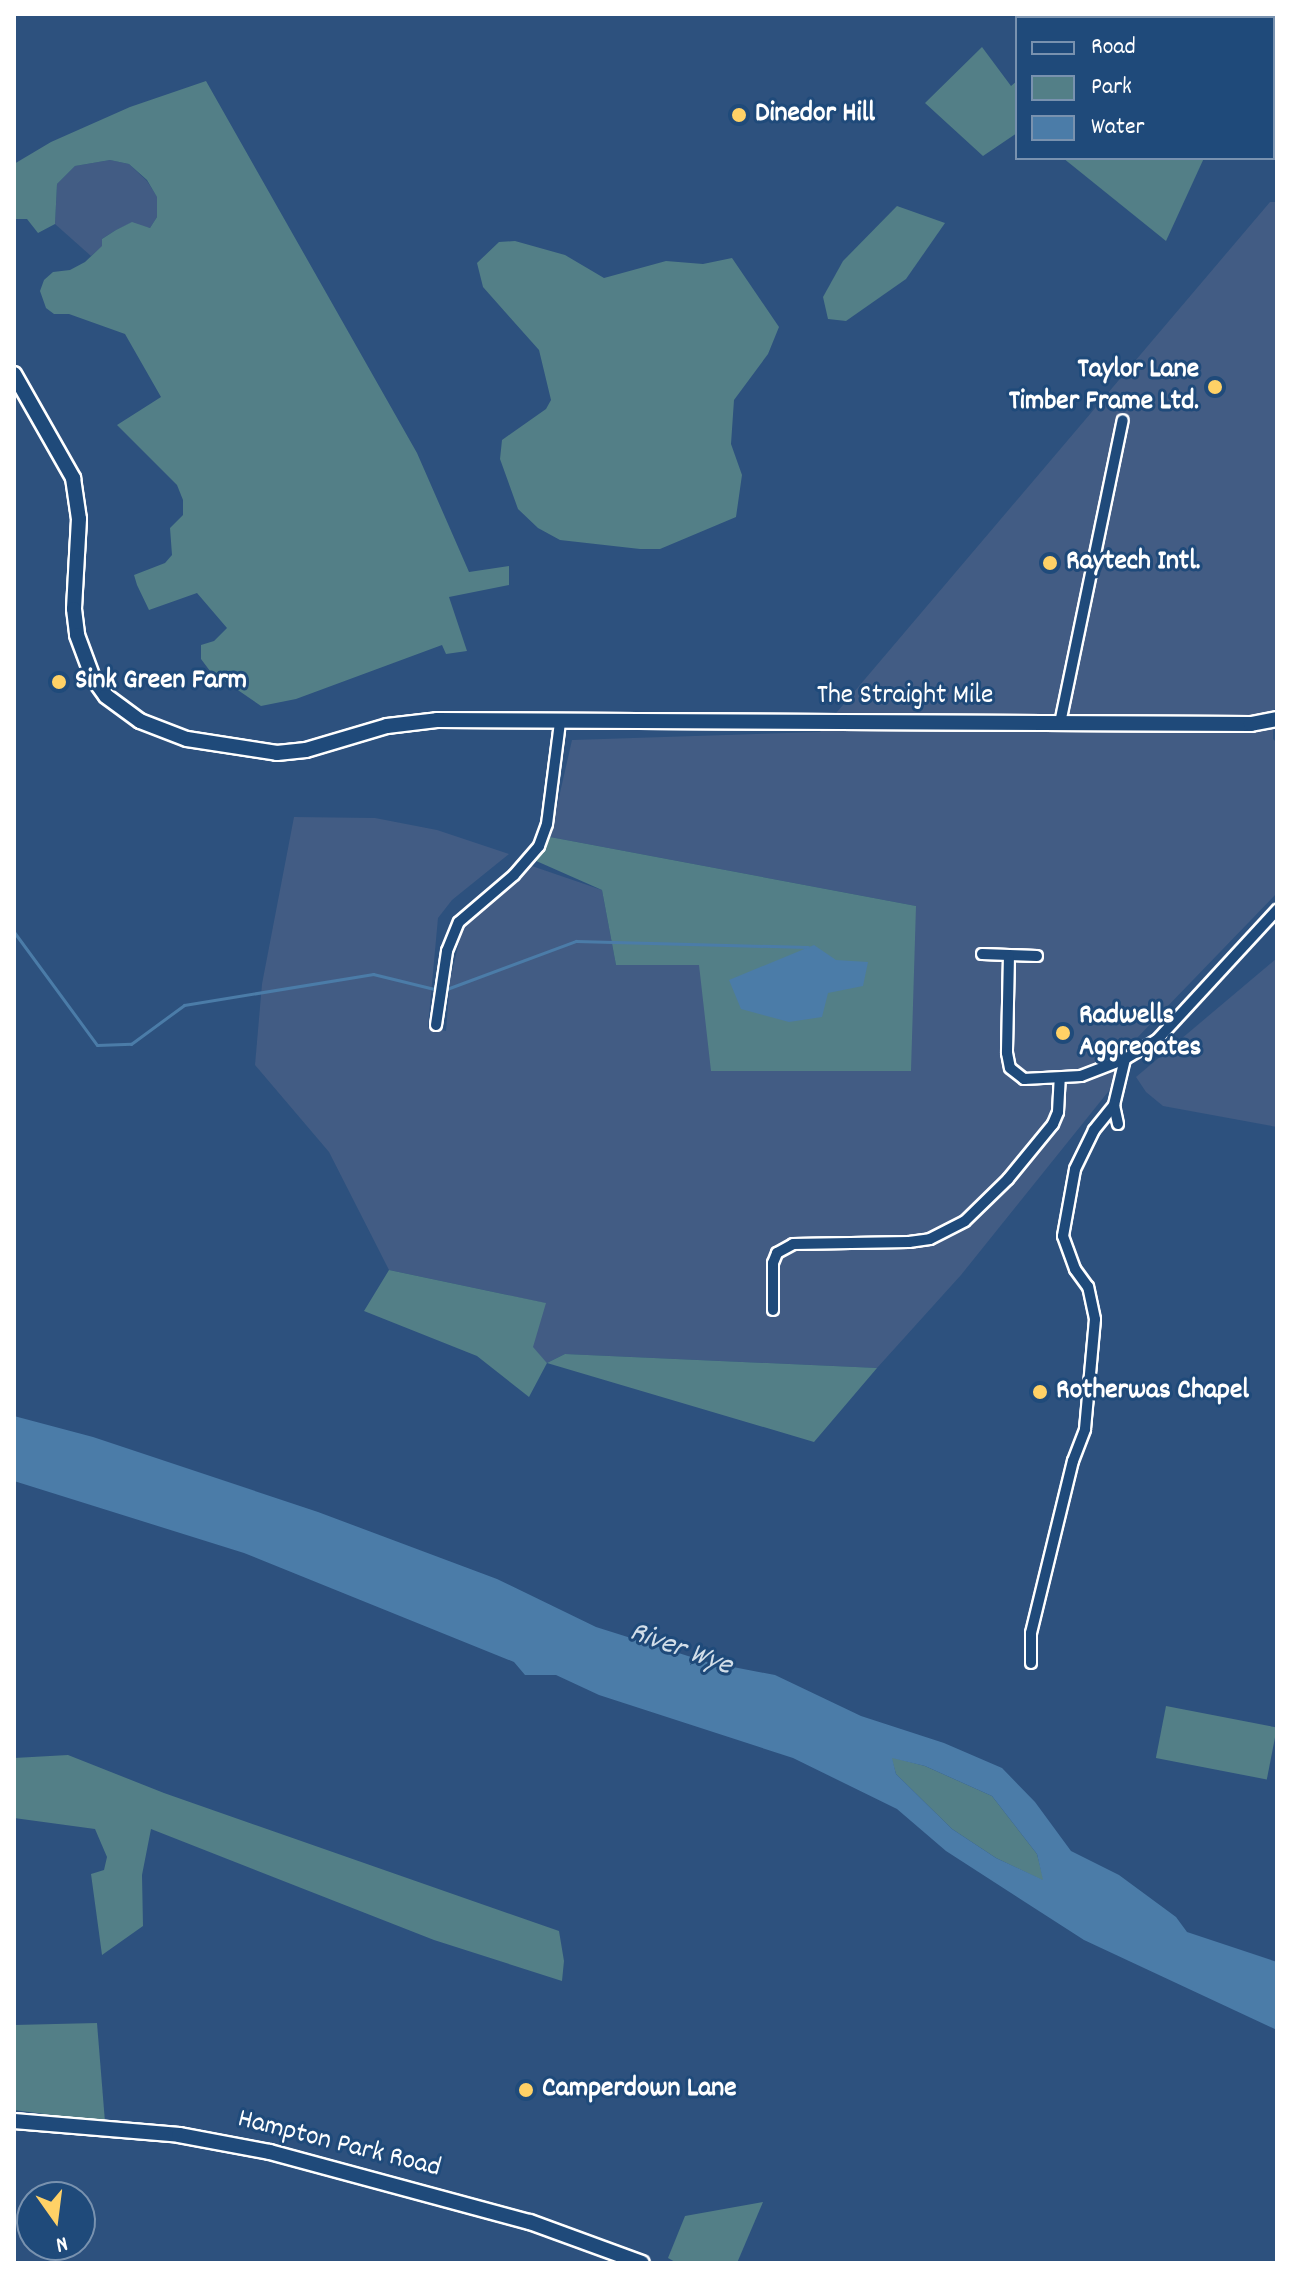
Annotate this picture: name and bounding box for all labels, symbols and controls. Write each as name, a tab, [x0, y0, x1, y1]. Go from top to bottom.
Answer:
legend	[1015, 16, 1275, 160]
text: Road	[1091, 31, 1136, 65]
text: Park	[1091, 71, 1132, 105]
place label: Dinedor Hill	[755, 98, 875, 132]
marker: Dinedor Hill	[730, 106, 748, 124]
text: Water	[1091, 111, 1144, 145]
place label: Taylor Lane Timber Frame Ltd.	[1009, 354, 1199, 420]
marker: Taylor Lane Timber Frame Ltd.	[1206, 378, 1224, 396]
place label: Raytech Intl.	[1066, 546, 1201, 580]
marker: Raytech Intl.	[1041, 554, 1059, 572]
place label: Sink Green Farm	[75, 665, 247, 699]
marker: Sink Green Farm	[50, 673, 68, 691]
street label: The Straight Mile	[817, 680, 993, 714]
place label: Radwells Aggregates	[1079, 1000, 1201, 1066]
marker: Radwells Aggregates	[1054, 1024, 1072, 1042]
place label: Rotherwas Chapel	[1056, 1375, 1249, 1409]
marker: Rotherwas Chapel	[1031, 1383, 1049, 1401]
water label: River Wye	[624, 1616, 736, 1686]
place label: Camperdown Lane	[542, 2073, 737, 2107]
marker: Camperdown Lane	[517, 2081, 535, 2099]
street label: Hampton Park Road	[234, 2104, 444, 2186]
north arrow	[16, 2181, 96, 2261]
text: N	[52, 2226, 70, 2259]

